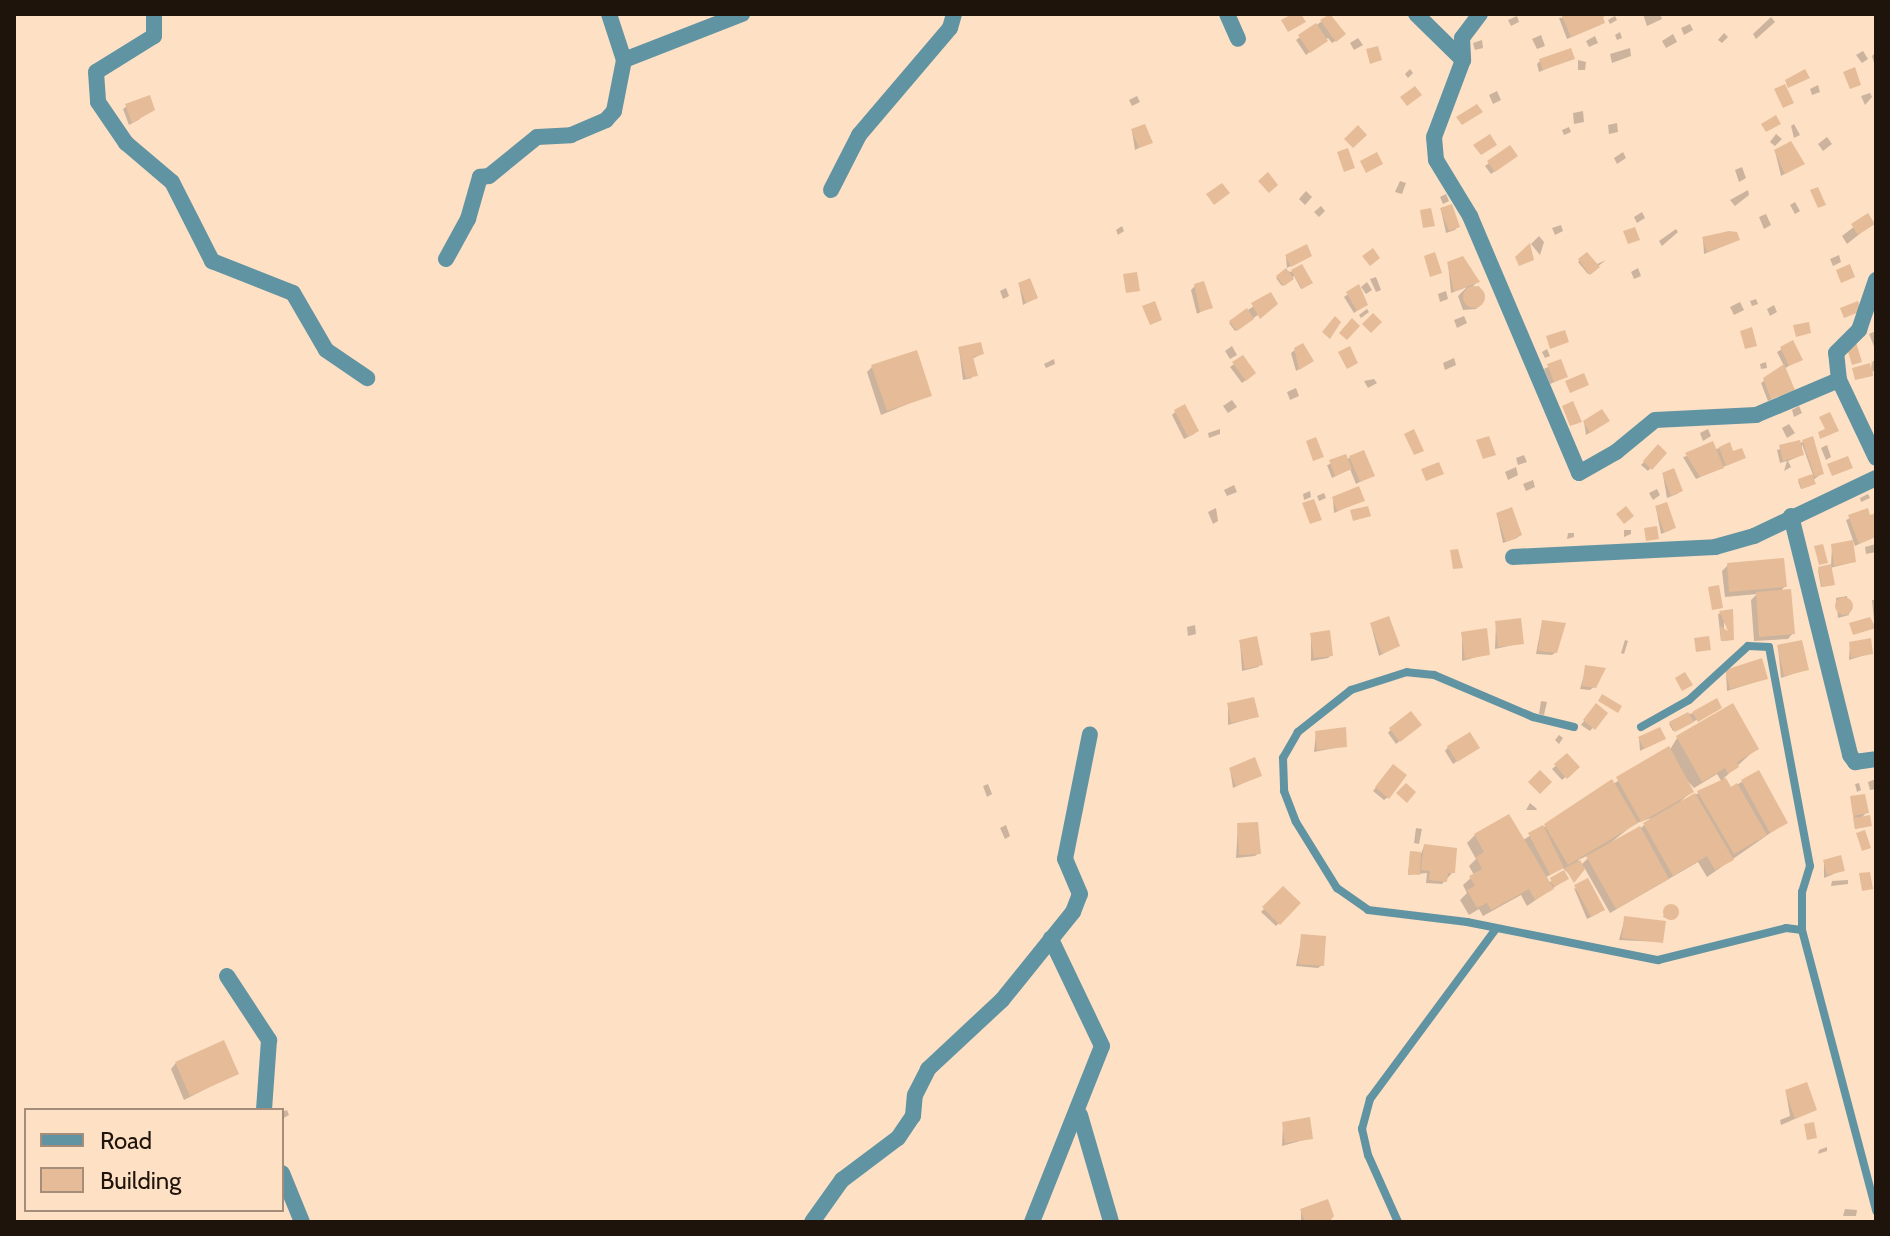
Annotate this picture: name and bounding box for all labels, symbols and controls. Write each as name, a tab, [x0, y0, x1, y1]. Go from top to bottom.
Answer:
legend	[24, 1108, 284, 1212]
text: Road	[100, 1126, 152, 1155]
text: Building	[100, 1166, 181, 1195]

